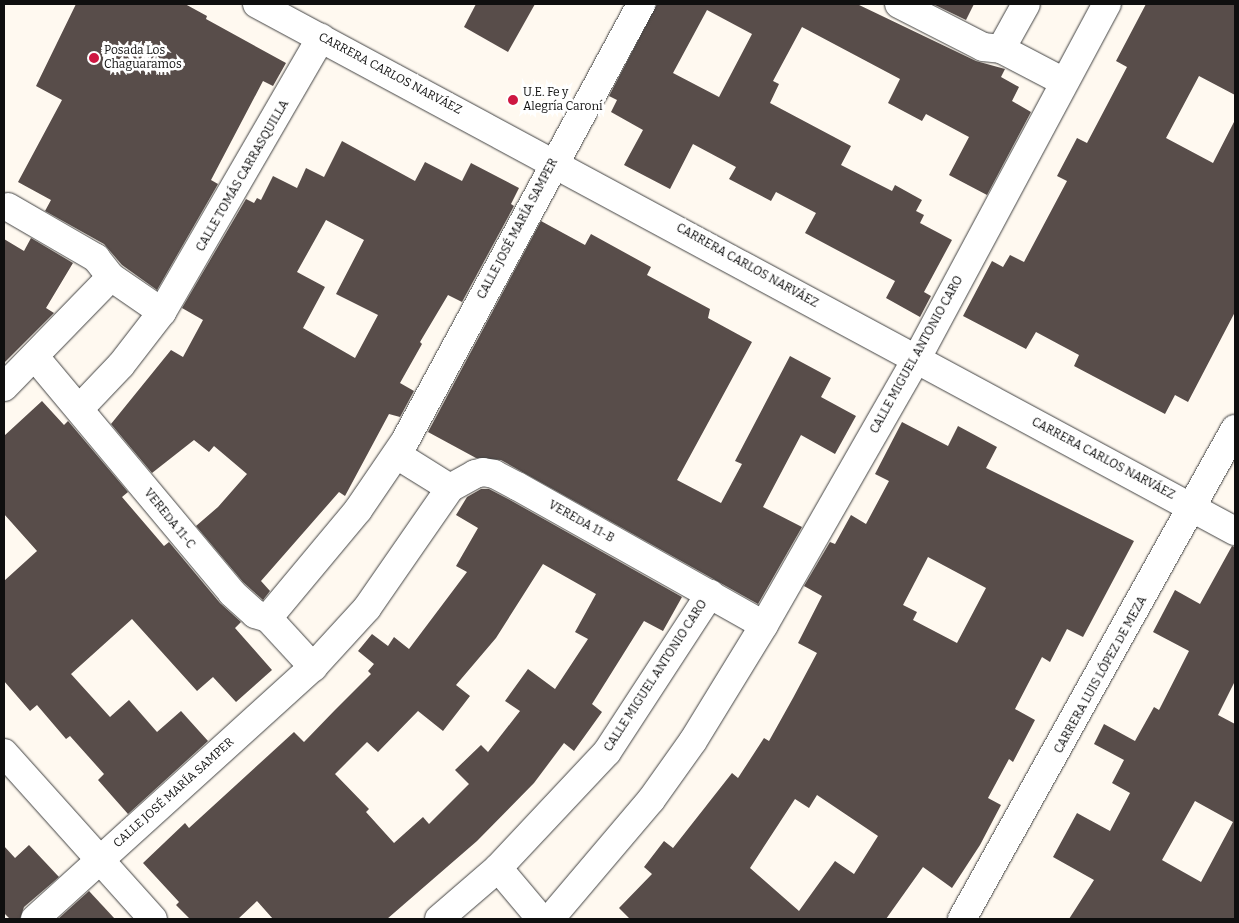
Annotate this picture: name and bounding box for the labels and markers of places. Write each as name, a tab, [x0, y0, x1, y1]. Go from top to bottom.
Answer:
place label: Posada Los Chaguaramos	[104, 44, 182, 72]
marker: Posada Los Chaguaramos	[88, 52, 100, 64]
place label: U.E. Fe y Alegría Caroní	[523, 86, 603, 114]
marker: U.E. Fe y Alegría Caroní	[507, 94, 519, 106]

